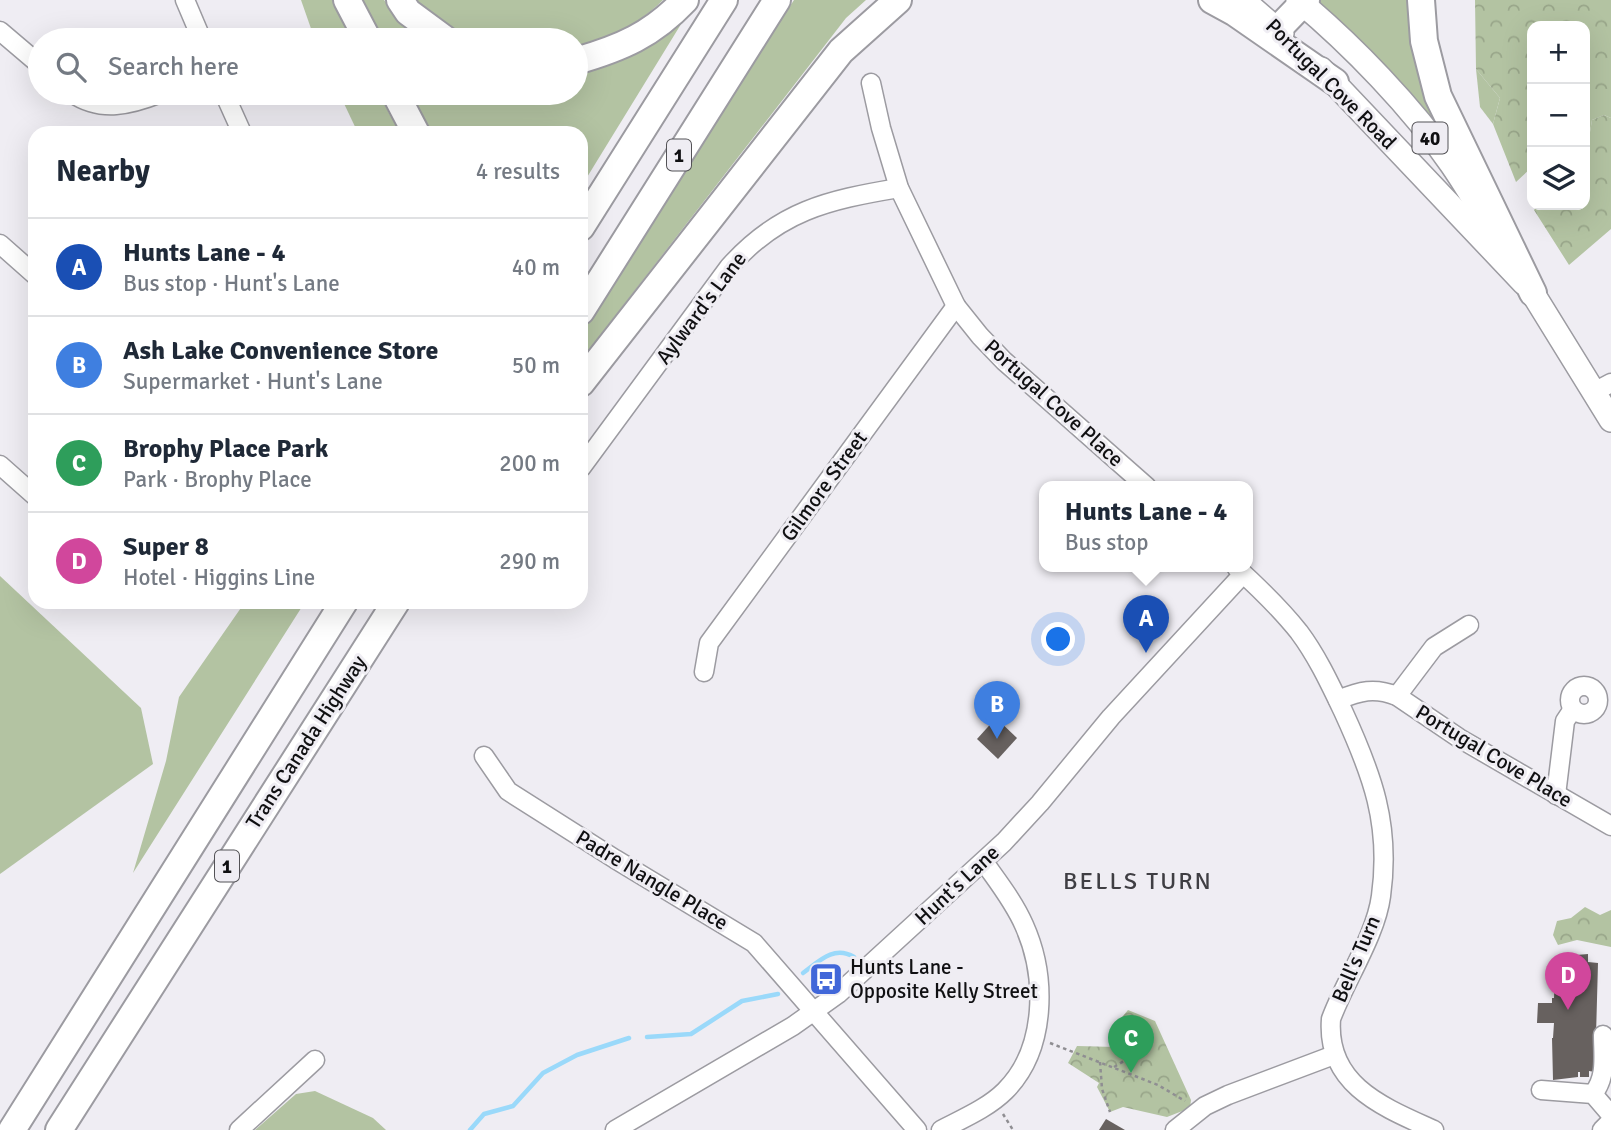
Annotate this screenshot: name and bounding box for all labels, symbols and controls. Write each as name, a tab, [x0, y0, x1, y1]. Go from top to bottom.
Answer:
street label: Portugal Cove Road	[1260, 13, 1402, 155]
map controls	[1527, 21, 1590, 210]
button: +	[1527, 21, 1590, 84]
search box	[28, 28, 588, 105]
icon: search	[52, 48, 90, 86]
text: Search here	[108, 51, 239, 83]
button: −	[1527, 84, 1590, 147]
road number: 40	[1412, 122, 1448, 154]
road number: 1	[667, 140, 691, 170]
button: layers	[1527, 147, 1590, 210]
text: Nearby	[56, 153, 150, 190]
text: 4 results	[476, 157, 560, 186]
text: Hunts Lane - 4	[123, 237, 286, 269]
street label: Aylward's Lane	[650, 247, 752, 369]
text: A	[72, 253, 86, 282]
text: 40 m	[512, 253, 560, 282]
text: Bus stop · Hunt's Lane	[123, 269, 340, 298]
street label: Portugal Cove Place	[979, 334, 1129, 472]
text: Ash Lake Convenience Store	[123, 335, 438, 367]
text: B	[72, 351, 86, 380]
text: 50 m	[512, 351, 560, 380]
text: Supermarket · Hunt's Lane	[123, 367, 383, 396]
street label: Gilmore Street	[775, 426, 873, 546]
text: Brophy Place Park	[123, 433, 328, 465]
text: C	[72, 449, 86, 478]
text: 200 m	[499, 449, 560, 478]
text: Park · Brophy Place	[123, 465, 312, 494]
popup	[1039, 481, 1253, 572]
text: Hunts Lane - 4	[1065, 496, 1227, 528]
text: Bus stop	[1065, 528, 1148, 557]
text: Super 8	[123, 531, 209, 563]
text: D	[71, 547, 87, 576]
text: 290 m	[499, 547, 560, 576]
text: Hotel · Higgins Line	[123, 563, 315, 592]
pin: A	[1123, 595, 1169, 653]
your location	[1041, 622, 1075, 656]
street label: Trans Canada Highway	[240, 650, 372, 834]
pin: B	[974, 681, 1020, 739]
street label: Portugal Cove Place	[1411, 699, 1577, 813]
street label: Padre Nangle Place	[571, 824, 733, 936]
street label: Hunt's Lane	[909, 839, 1005, 931]
road number: 1	[215, 850, 239, 881]
district label: BELLS TURN	[1063, 866, 1213, 896]
street label: Bell's Turn	[1326, 912, 1386, 1006]
pin: D	[1545, 952, 1591, 1010]
place label: Hunts Lane - Opposite Kelly Street	[850, 954, 1038, 1004]
bus stop icon: Hunts Lane - Opposite Kelly Street	[807, 960, 845, 998]
pin: C	[1108, 1015, 1154, 1073]

